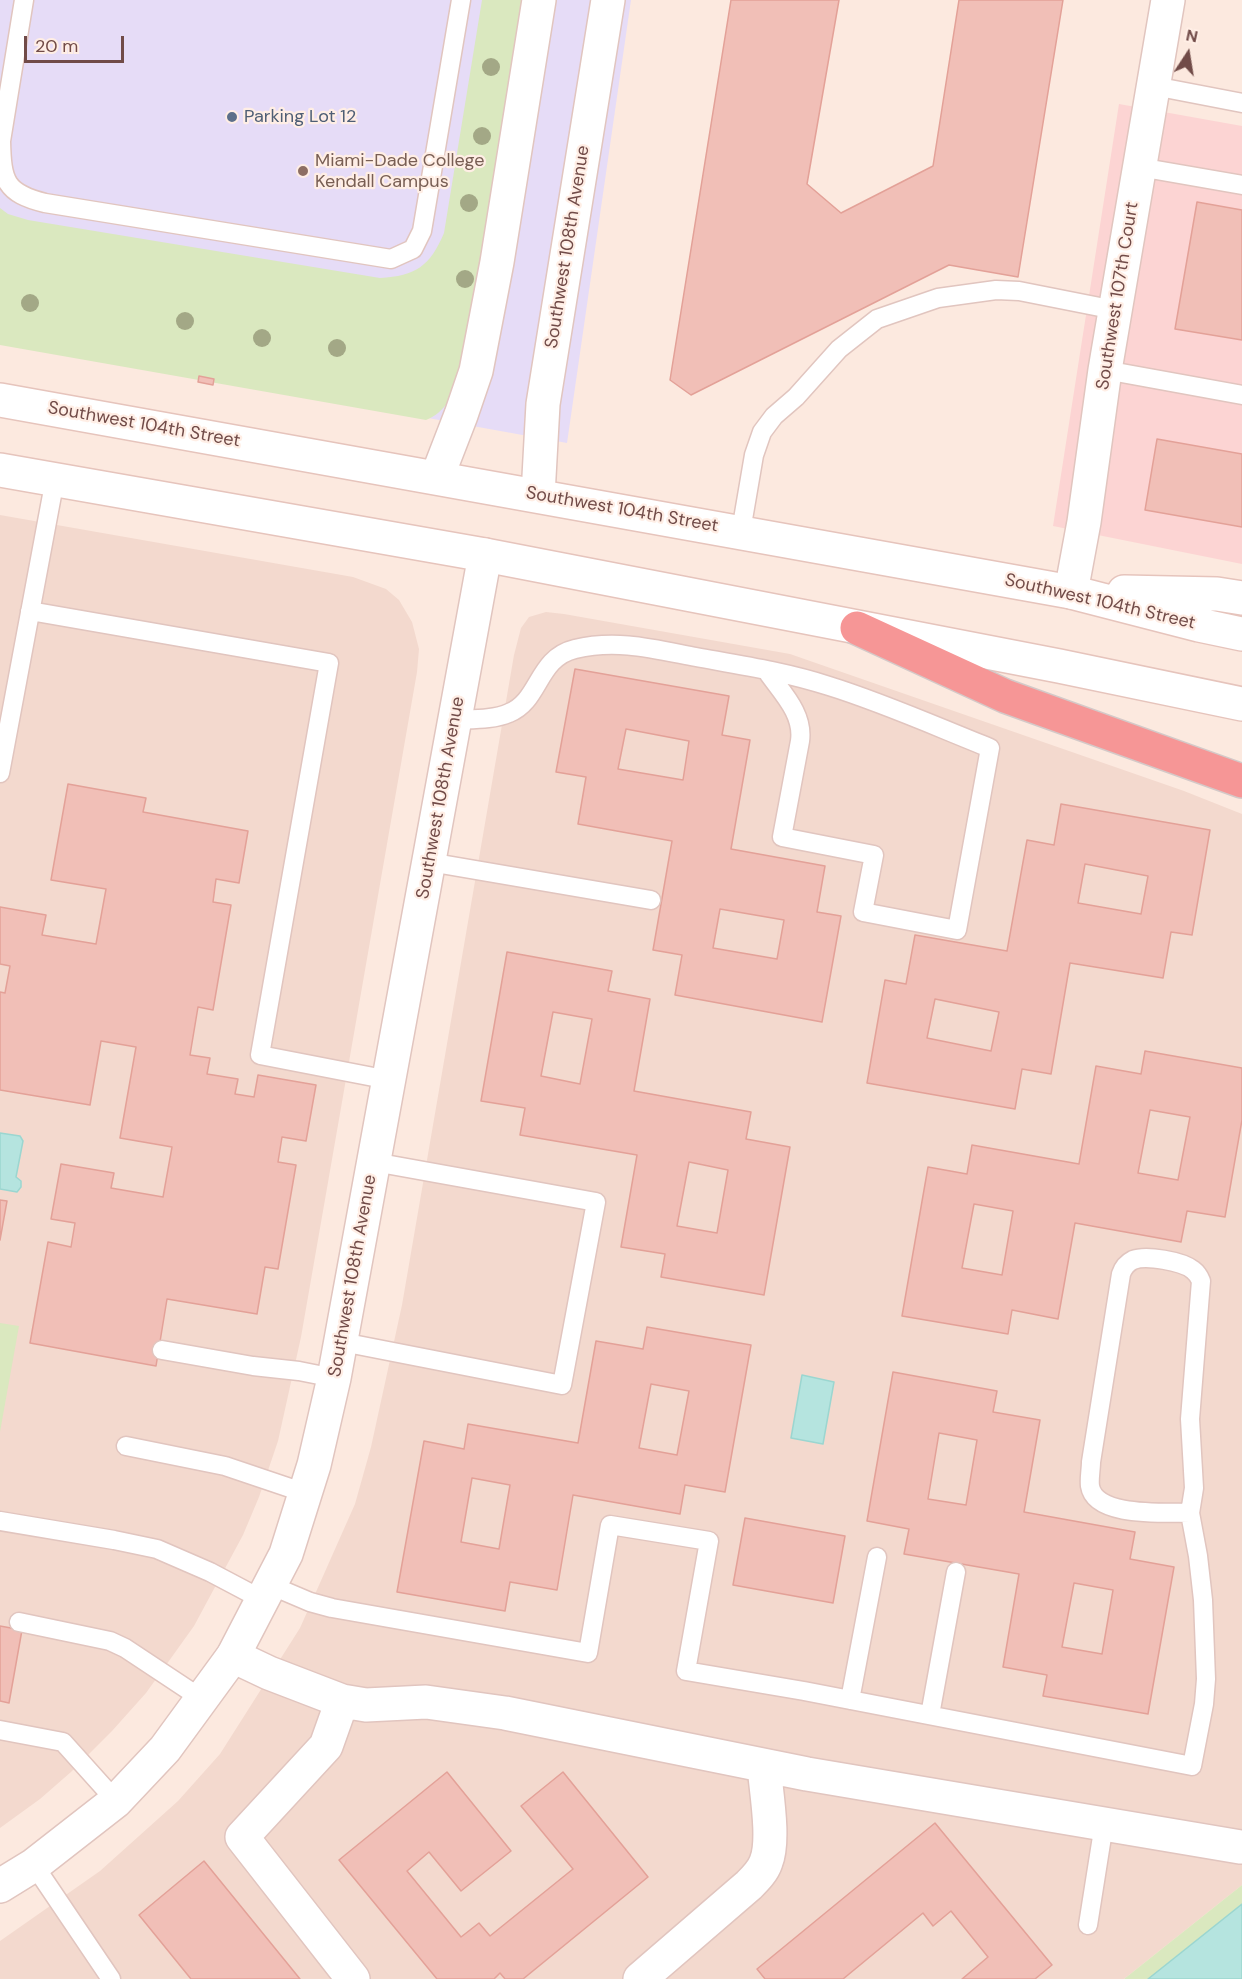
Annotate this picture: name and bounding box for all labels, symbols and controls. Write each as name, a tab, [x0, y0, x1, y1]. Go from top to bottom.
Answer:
scale bar	[27, 24, 128, 62]
north arrow	[1158, 24, 1218, 84]
text: N	[1184, 24, 1200, 47]
text: 20 m	[35, 34, 78, 58]
place label: Parking Lot 12	[244, 106, 356, 128]
marker: Parking Lot 12	[225, 110, 239, 124]
street label: Southwest 108th Avenue	[541, 144, 595, 350]
place label: Miami-Dade College Kendall Campus	[315, 150, 485, 192]
marker: Miami-Dade College Kendall Campus	[296, 164, 310, 178]
street label: Southwest 107th Court	[1092, 200, 1144, 392]
street label: Southwest 104th Street	[46, 397, 242, 453]
street label: Southwest 104th Street	[524, 482, 720, 538]
street label: Southwest 104th Street	[1003, 570, 1197, 634]
street label: Southwest 108th Avenue	[413, 695, 469, 901]
street label: Southwest 108th Avenue	[325, 1173, 381, 1379]

